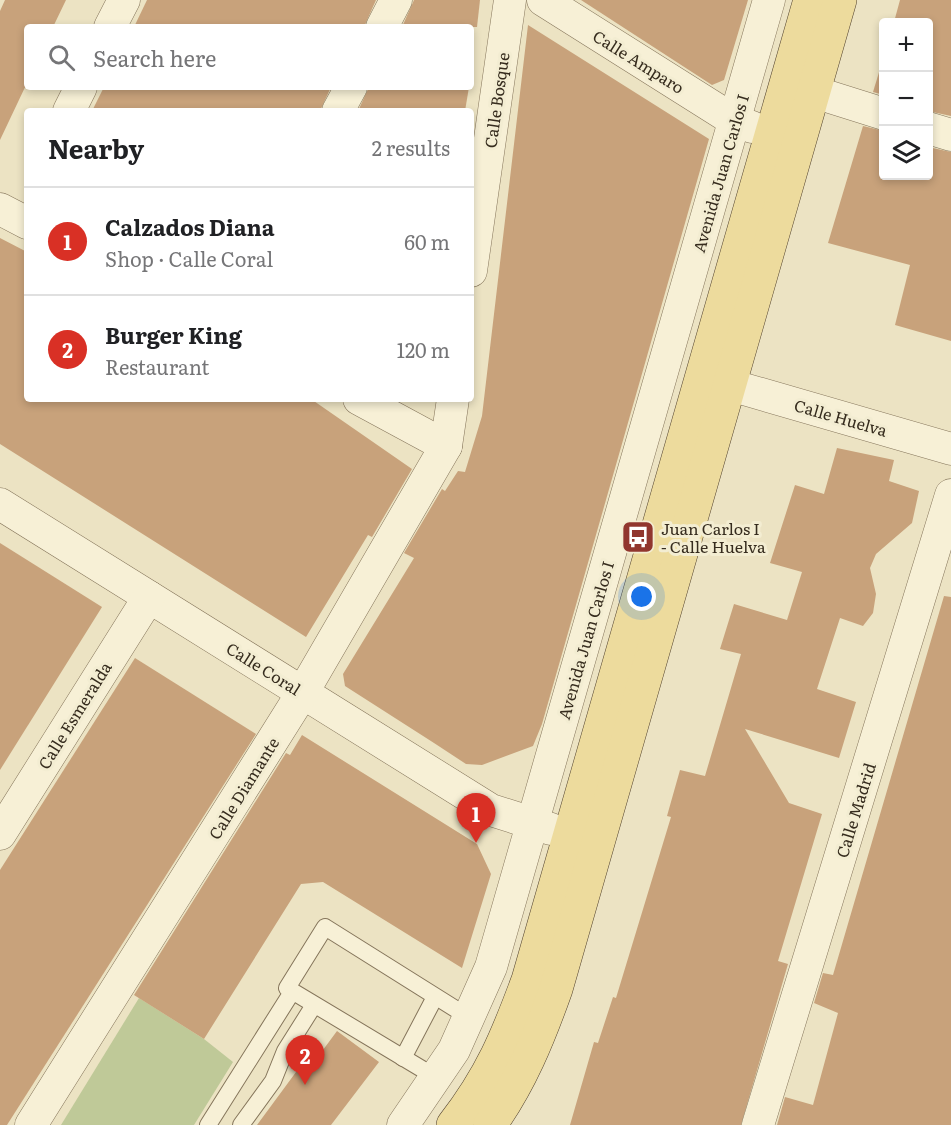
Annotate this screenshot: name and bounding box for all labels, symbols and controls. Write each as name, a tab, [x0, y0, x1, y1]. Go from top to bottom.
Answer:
map controls	[879, 18, 933, 180]
button: +	[879, 18, 933, 72]
street label: Calle Amparo	[589, 23, 689, 99]
search box	[24, 24, 474, 90]
icon: search	[45, 41, 78, 74]
text: Search here	[93, 41, 216, 74]
street label: Calle Bosque	[477, 51, 515, 149]
button: −	[879, 72, 933, 126]
street label: Avenida Juan Carlos I	[686, 91, 754, 255]
button: layers	[879, 126, 933, 180]
text: Nearby	[48, 128, 144, 167]
text: 2 results	[372, 132, 450, 162]
text: Calzados Diana	[105, 210, 274, 243]
text: 1	[63, 226, 72, 256]
text: 60 m	[404, 226, 450, 256]
text: Shop · Calle Coral	[105, 243, 273, 273]
text: Burger King	[105, 318, 242, 351]
text: 2	[62, 334, 73, 364]
text: 120 m	[397, 334, 450, 364]
text: Restaurant	[105, 351, 209, 381]
street label: Calle Huelva	[792, 392, 891, 442]
place label: Juan Carlos I - Calle Huelva	[661, 516, 766, 558]
bus stop icon: Juan Carlos I - Calle Huelva	[620, 519, 656, 555]
street label: Avenida Juan Carlos I	[551, 558, 619, 722]
your location	[627, 582, 656, 611]
street label: Calle Coral	[222, 636, 306, 700]
street label: Calle Esmeralda	[31, 656, 117, 773]
street label: Calle Diamante	[202, 732, 284, 844]
street label: Calle Madrid	[829, 759, 881, 861]
pin: 1	[456, 794, 496, 843]
pin: 2	[286, 1036, 324, 1085]

